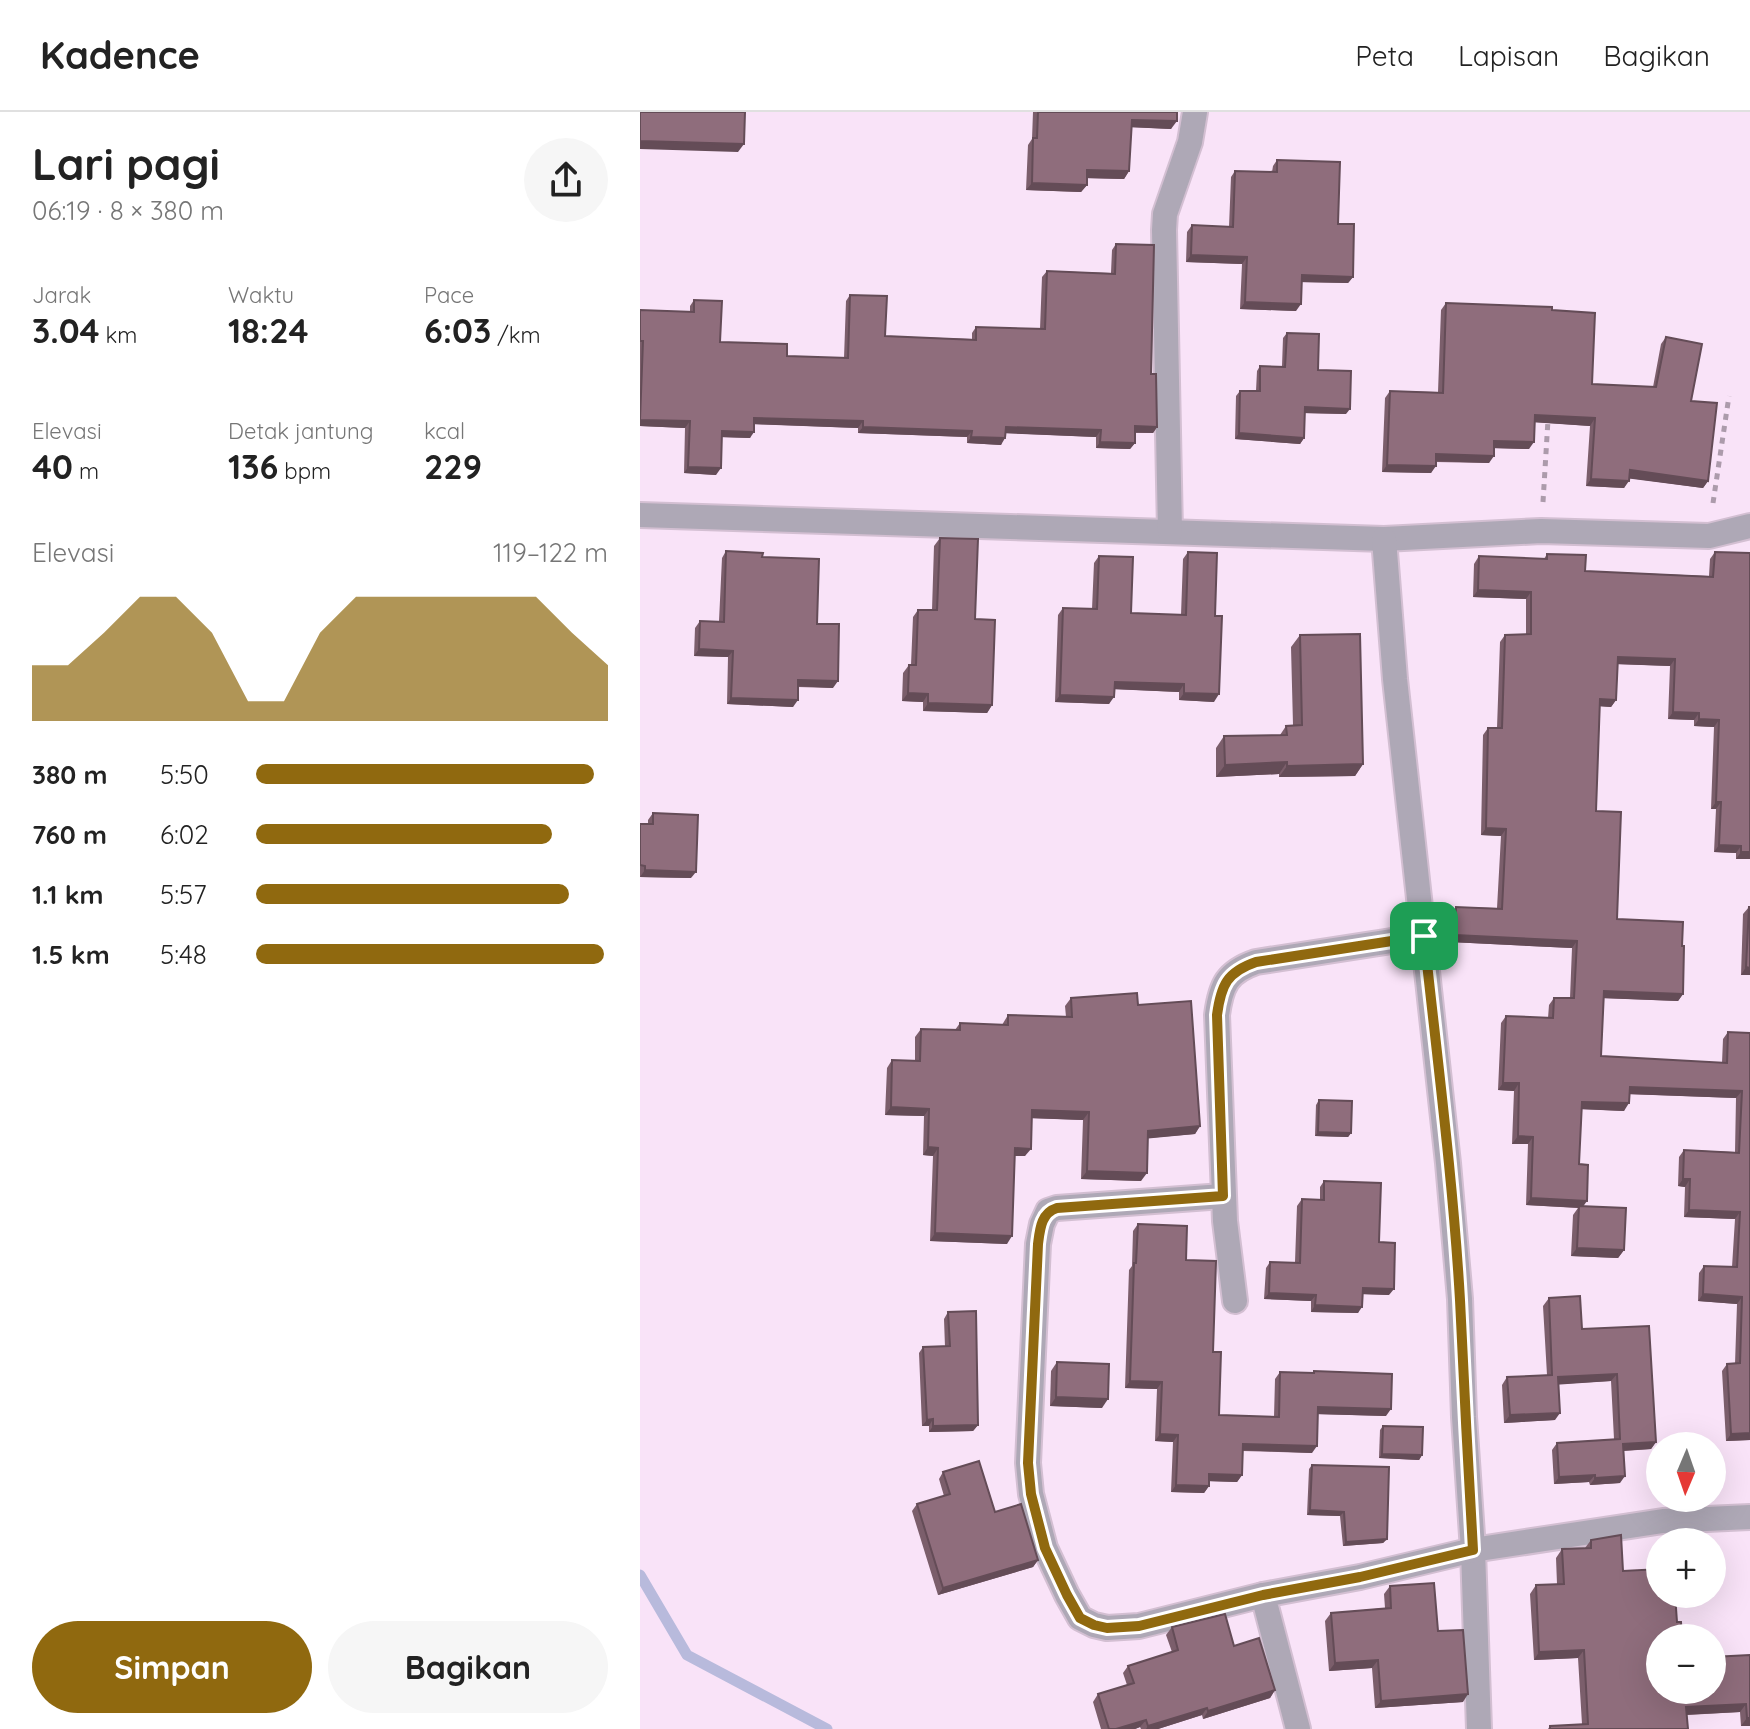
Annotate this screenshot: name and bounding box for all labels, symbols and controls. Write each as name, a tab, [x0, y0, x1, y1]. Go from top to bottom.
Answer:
text: Kadence	[40, 31, 200, 79]
text: Peta	[1355, 38, 1414, 73]
text: Lapisan	[1458, 38, 1559, 73]
text: Bagikan	[1603, 38, 1710, 73]
text: Lari pagi	[32, 136, 220, 191]
button: share	[524, 138, 608, 222]
text: 06:19 · 8 × 380 m	[32, 194, 224, 227]
text: Jarak	[32, 281, 91, 309]
text: Waktu	[228, 281, 294, 309]
text: Pace	[424, 281, 474, 309]
text: 3.04	[32, 309, 100, 352]
text: 18:24	[228, 309, 308, 352]
text: 6:03	[424, 309, 491, 352]
text: km	[100, 321, 137, 349]
text: /km	[491, 321, 541, 349]
text: Elevasi	[32, 417, 102, 445]
text: Detak jantung	[228, 417, 373, 445]
text: kcal	[424, 417, 465, 445]
text: 40	[32, 445, 73, 488]
text: 136	[228, 445, 278, 488]
text: 229	[424, 445, 482, 488]
text: m	[73, 457, 99, 485]
text: bpm	[278, 457, 331, 485]
text: Elevasi	[32, 536, 114, 569]
text: 119–122 m	[493, 536, 608, 569]
text: 380 m	[32, 758, 107, 791]
text: 5:50	[160, 758, 209, 791]
text: 760 m	[32, 818, 107, 851]
text: 6:02	[160, 818, 209, 851]
text: 1.1 km	[32, 878, 103, 911]
text: 5:57	[160, 878, 207, 911]
pin	[1390, 902, 1458, 970]
icon: arrive	[1402, 914, 1446, 958]
text: 1.5 km	[32, 938, 110, 971]
text: 5:48	[160, 938, 207, 971]
north arrow	[1646, 1432, 1726, 1512]
map controls	[1646, 1432, 1726, 1704]
button: +	[1646, 1528, 1726, 1608]
button: Simpan	[32, 1621, 312, 1713]
button: Bagikan	[328, 1621, 608, 1713]
button: −	[1646, 1624, 1726, 1704]

